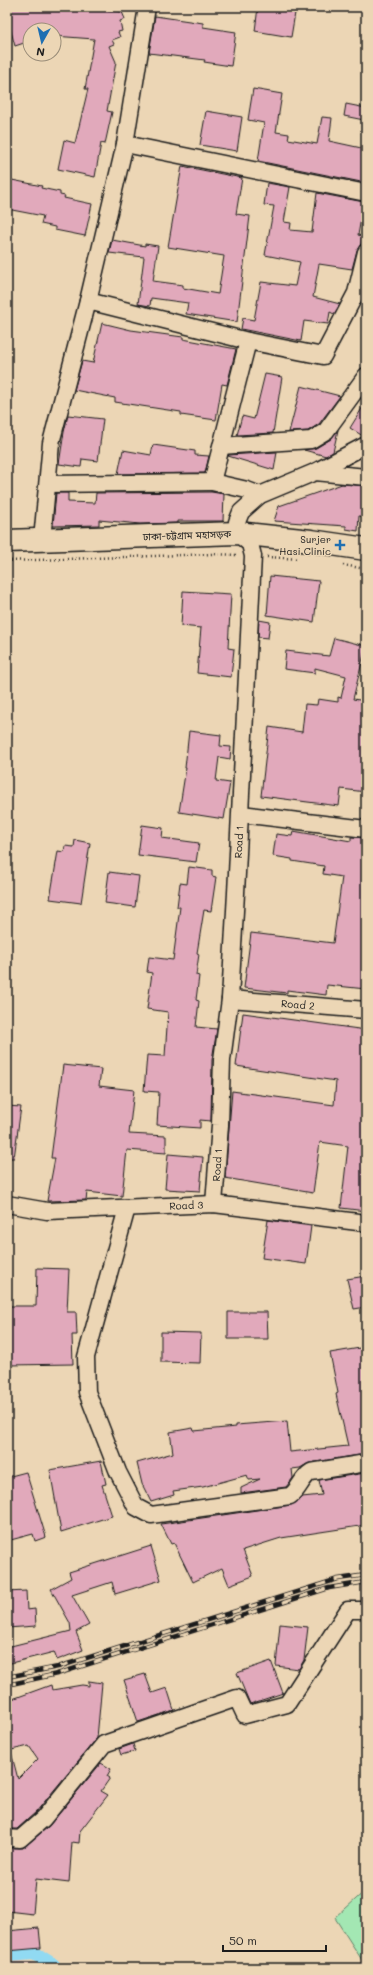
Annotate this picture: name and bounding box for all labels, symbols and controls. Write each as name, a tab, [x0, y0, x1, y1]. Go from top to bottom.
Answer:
north arrow	[22, 22, 62, 62]
text: N	[35, 44, 46, 60]
street label: ঢাকা-চট্টগ্রাম মহাসড়ক	[142, 526, 232, 544]
place label: Surjer Hasi Clinic	[279, 532, 331, 558]
marker: Surjer Hasi Clinic	[334, 539, 346, 551]
street label: Road 1	[231, 825, 246, 859]
street label: Road 2	[280, 996, 315, 1013]
street label: Road 1	[209, 1148, 225, 1182]
street label: Road 3	[169, 1197, 204, 1213]
scale bar	[223, 1927, 326, 1953]
text: 50 m	[229, 1932, 257, 1948]

